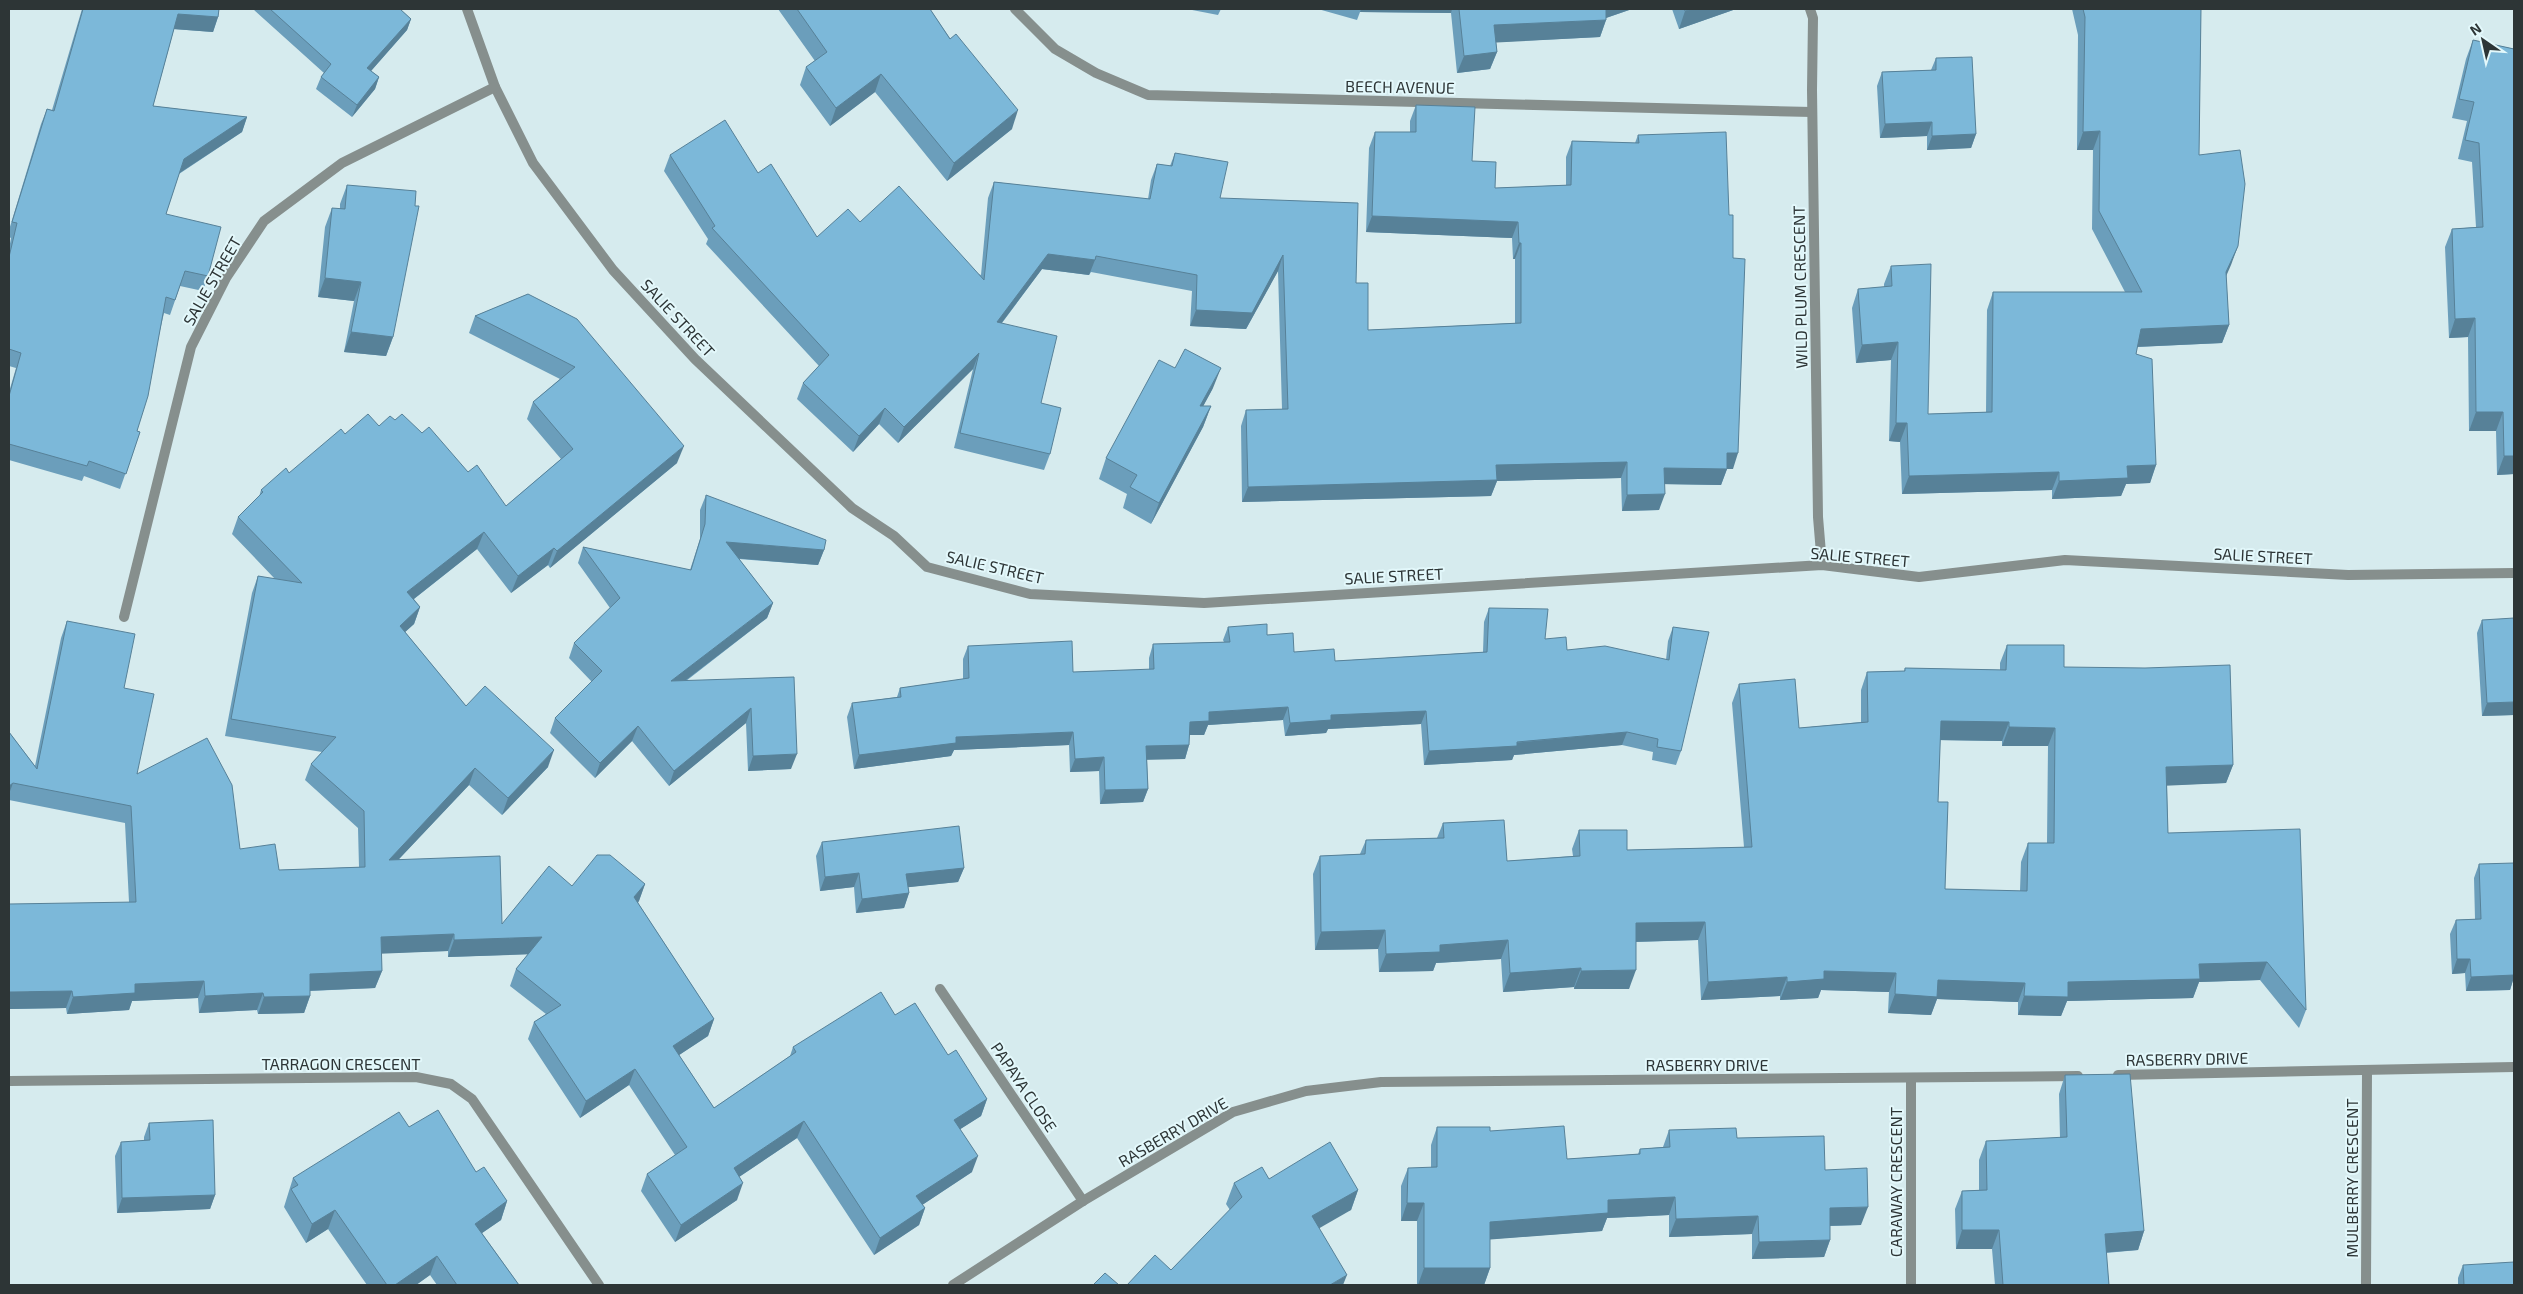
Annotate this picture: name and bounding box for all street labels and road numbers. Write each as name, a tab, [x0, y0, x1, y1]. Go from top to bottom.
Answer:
street label: BEECH AVENUE	[1345, 76, 1455, 97]
street label: WILD PLUM CRESCENT	[1789, 205, 1810, 369]
street label: SALIE STREET	[179, 233, 245, 328]
street label: SALIE STREET	[638, 275, 719, 360]
street label: SALIE STREET	[1810, 543, 1910, 570]
street label: SALIE STREET	[2213, 543, 2313, 568]
street label: SALIE STREET	[945, 546, 1046, 587]
street label: SALIE STREET	[1344, 563, 1444, 588]
street label: PAPAYA CLOSE	[987, 1038, 1061, 1135]
street label: RASBERRY DRIVE	[2125, 1048, 2249, 1069]
street label: TARRAGON CRESCENT	[261, 1054, 421, 1073]
street label: RASBERRY DRIVE	[1646, 1055, 1769, 1074]
street label: RASBERRY DRIVE	[1115, 1093, 1231, 1171]
street label: MULBERRY CRESCENT	[2342, 1098, 2361, 1258]
street label: CARAWAY CRESCENT	[1886, 1107, 1905, 1257]

